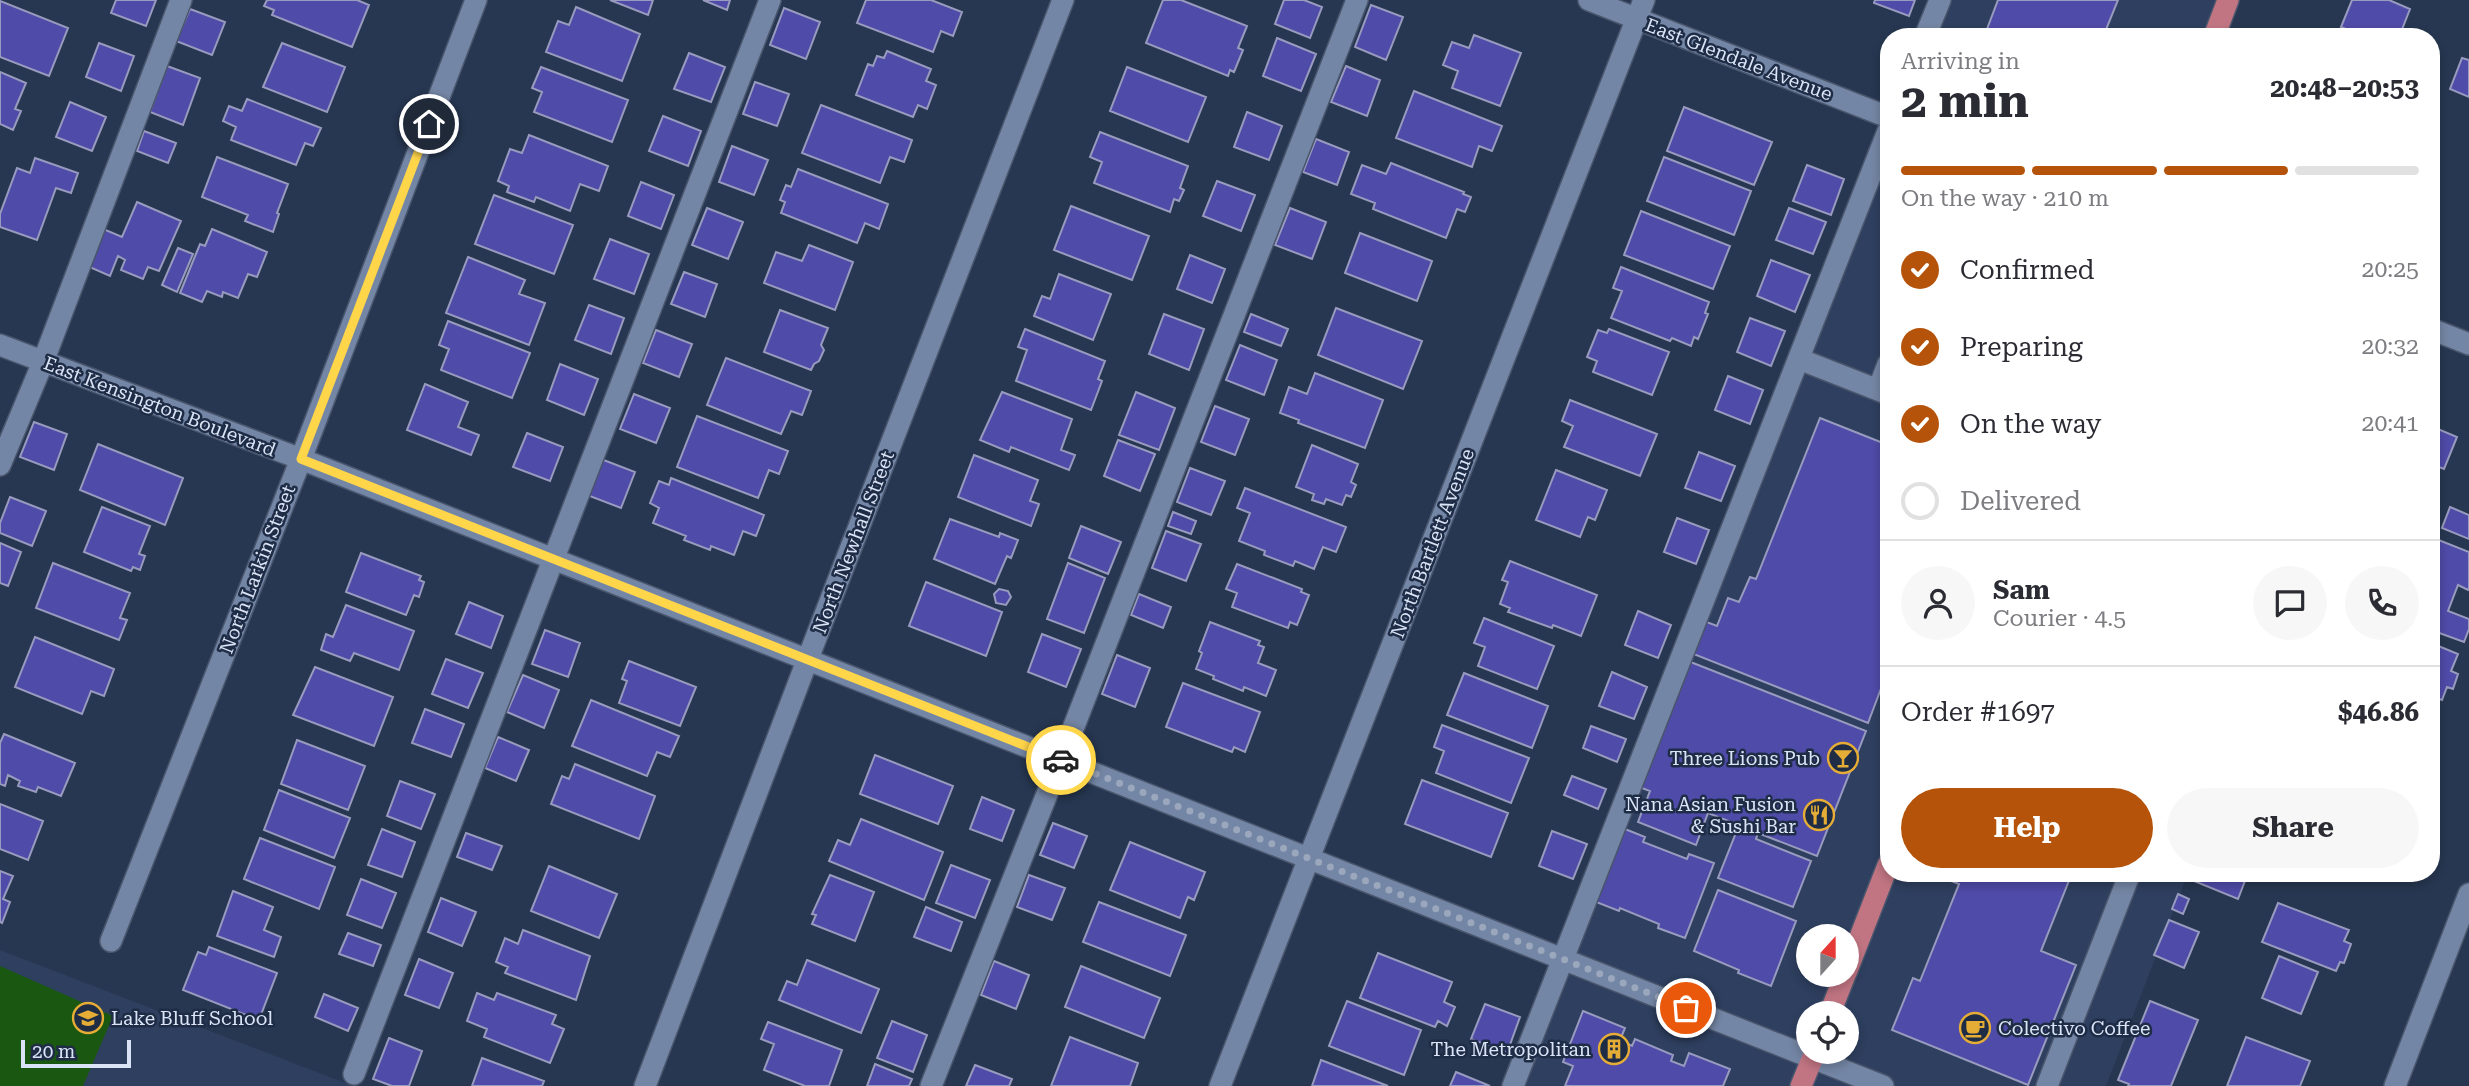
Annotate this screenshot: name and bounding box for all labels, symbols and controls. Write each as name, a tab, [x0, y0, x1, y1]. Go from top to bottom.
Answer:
street label: East Glendale Avenue	[1642, 13, 1836, 106]
text: Arriving in	[1901, 48, 2020, 75]
text: 20:48–20:53	[2270, 73, 2419, 103]
text: 2 min	[1901, 74, 2029, 128]
pin	[399, 94, 459, 154]
icon: home	[410, 105, 448, 143]
text: On the way · 210 m	[1901, 185, 2109, 212]
icon: check	[1901, 251, 1939, 289]
text: Confirmed	[1960, 255, 2095, 285]
text: 20:25	[2362, 256, 2419, 283]
icon: check	[1901, 328, 1939, 366]
text: Preparing	[1960, 332, 2083, 362]
text: 20:32	[2362, 333, 2419, 360]
street label: East Kensington Boulevard	[40, 352, 279, 461]
icon: check	[1901, 405, 1939, 443]
text: On the way	[1960, 409, 2101, 439]
text: 20:41	[2362, 410, 2419, 437]
street label: North Bartlett Avenue	[1386, 445, 1479, 641]
street label: North Newhall Street	[808, 448, 899, 637]
street label: North Larkin Street	[215, 482, 300, 657]
text: Delivered	[1960, 486, 2081, 516]
button: person	[1901, 566, 1975, 640]
button: chat	[2253, 566, 2327, 640]
button: phone	[2345, 566, 2419, 640]
text: Sam	[1993, 575, 2050, 605]
text: Courier · 4.5	[1993, 605, 2126, 632]
text: Order #1697	[1901, 697, 2055, 727]
text: $46.86	[2338, 697, 2419, 727]
courier	[1026, 725, 1096, 795]
icon: car	[1042, 741, 1080, 779]
bar icon: Three Lions Pub	[1826, 741, 1860, 775]
place label: Three Lions Pub	[1669, 747, 1820, 770]
button: Help	[1901, 788, 2153, 868]
button: Share	[2167, 788, 2419, 868]
place label: Nana Asian Fusion & Sushi Bar	[1625, 793, 1796, 838]
restaurant icon: Nana Asian Fusion & Sushi Bar	[1802, 798, 1836, 832]
north arrow	[1796, 924, 1858, 987]
map controls	[1796, 924, 1859, 1064]
pin	[1656, 978, 1716, 1038]
icon: bag	[1667, 989, 1705, 1027]
school or university icon: Lake Bluff School	[71, 1001, 105, 1035]
button: locate	[1796, 1001, 1859, 1064]
place label: Lake Bluff School	[111, 1007, 273, 1030]
cafe icon: Colectivo Coffee	[1958, 1011, 1992, 1045]
place label: Colectivo Coffee	[1998, 1017, 2151, 1040]
building icon: The Metropolitan	[1597, 1032, 1631, 1066]
scale bar	[21, 1037, 131, 1069]
place label: The Metropolitan	[1430, 1038, 1591, 1061]
text: 20 m	[32, 1040, 75, 1063]

